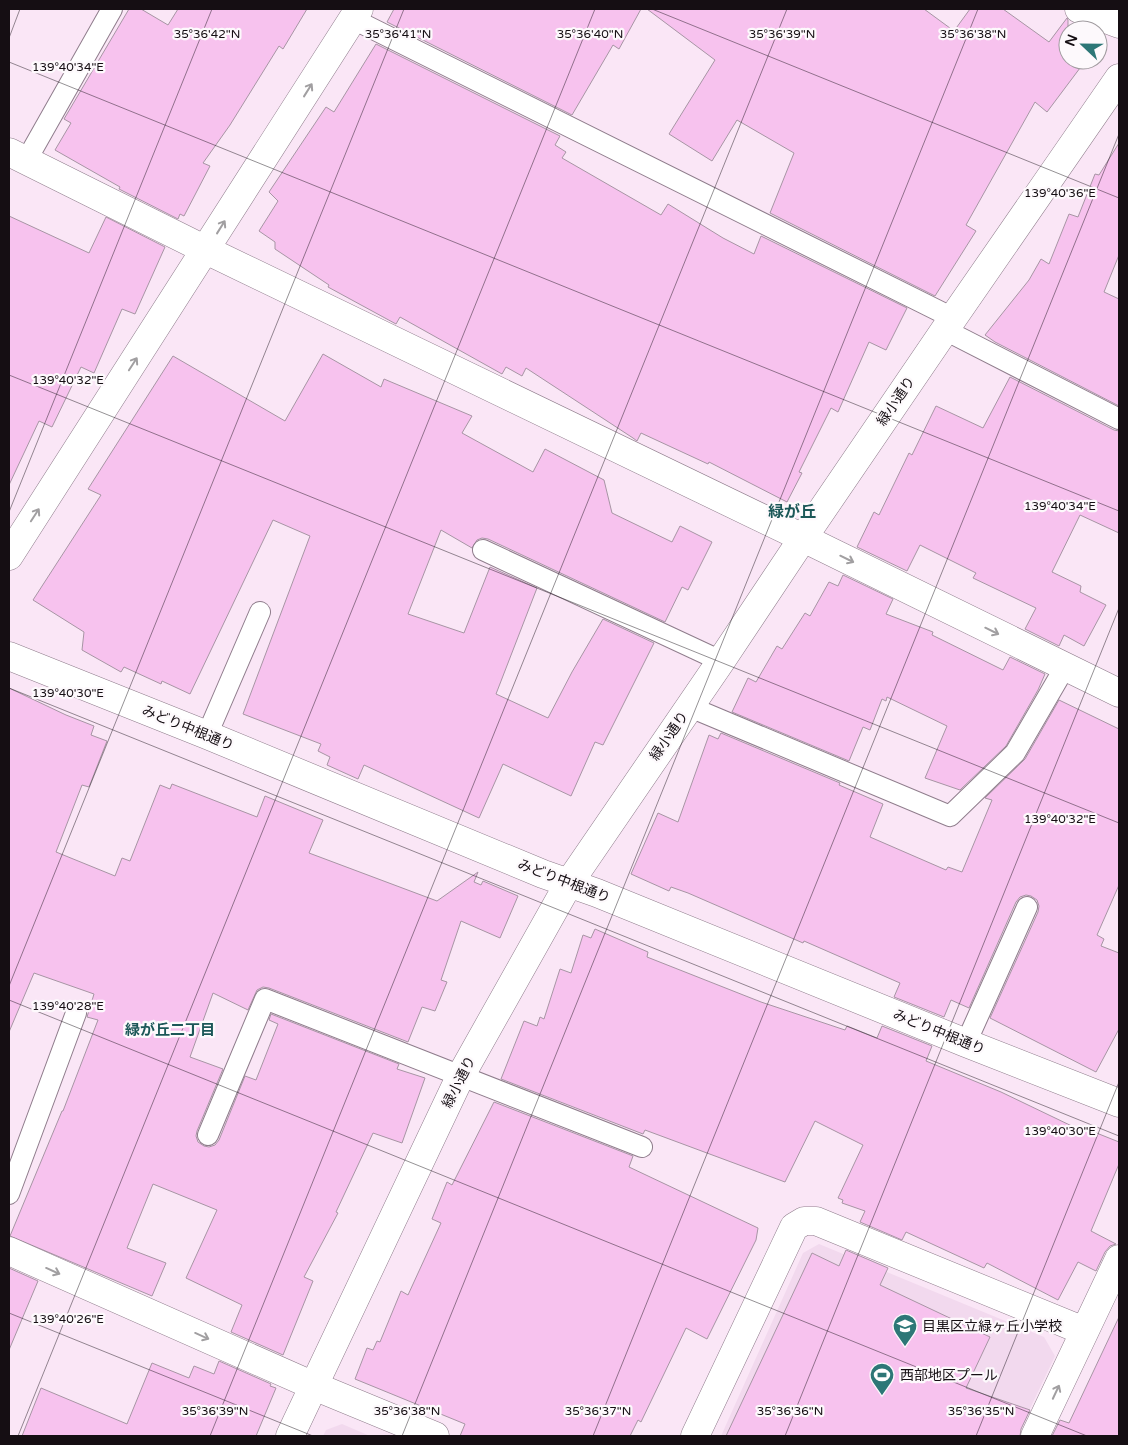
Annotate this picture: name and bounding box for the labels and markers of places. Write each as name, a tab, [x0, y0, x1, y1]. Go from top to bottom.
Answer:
school or university icon: 目黒区立緑ヶ丘小学校	[892, 1313, 918, 1347]
place label: 目黒区立緑ヶ丘小学校	[922, 1318, 1062, 1335]
sports icon: 西部地区プール	[869, 1362, 895, 1396]
place label: 西部地区プール	[900, 1367, 998, 1384]

